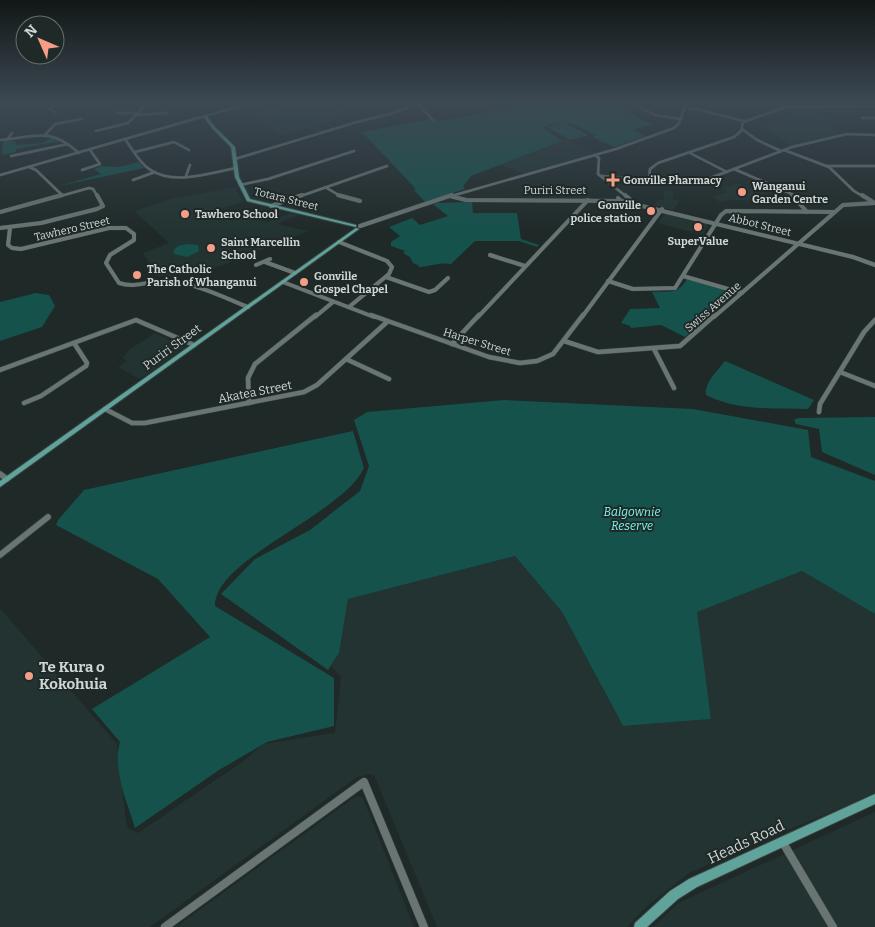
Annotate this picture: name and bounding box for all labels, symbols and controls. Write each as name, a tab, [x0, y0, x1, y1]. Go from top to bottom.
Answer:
north arrow	[15, 15, 65, 65]
text: N	[21, 21, 41, 41]
marker: Gonville Pharmacy	[607, 174, 619, 186]
place label: Gonville Pharmacy	[623, 174, 722, 187]
place label: Wanganui Garden Centre	[752, 180, 828, 206]
street label: Puriri Street	[524, 184, 586, 197]
street label: Totara Street	[252, 185, 320, 213]
marker: Wanganui Garden Centre	[736, 186, 748, 198]
place label: Gonville police station	[570, 199, 641, 225]
marker: Gonville police station	[645, 205, 657, 217]
marker: Tawhero School	[179, 208, 191, 220]
place label: Tawhero School	[195, 208, 278, 221]
street label: Abbot Street	[727, 211, 793, 239]
street label: Tawhero Street	[33, 214, 111, 244]
marker: SuperValue	[692, 221, 704, 233]
place label: SuperValue	[668, 235, 728, 248]
place label: Saint Marcellin School	[221, 236, 300, 262]
marker: Saint Marcellin School	[205, 242, 217, 254]
place label: The Catholic Parish of Whanganui	[147, 263, 257, 289]
marker: The Catholic Parish of Whanganui	[131, 269, 143, 281]
place label: Gonville Gospel Chapel	[314, 270, 388, 296]
marker: Gonville Gospel Chapel	[298, 276, 310, 288]
street label: Swiss Avenue	[682, 279, 744, 335]
street label: Puriri Street	[140, 321, 204, 373]
street label: Harper Street	[442, 326, 512, 358]
street label: Akatea Street	[217, 378, 294, 406]
park label: Balgownie Reserve	[604, 505, 660, 533]
place label: Te Kura o Kokohuia	[39, 658, 108, 693]
marker: Te Kura o Kokohuia	[23, 670, 35, 682]
street label: Heads Road	[705, 816, 787, 868]

